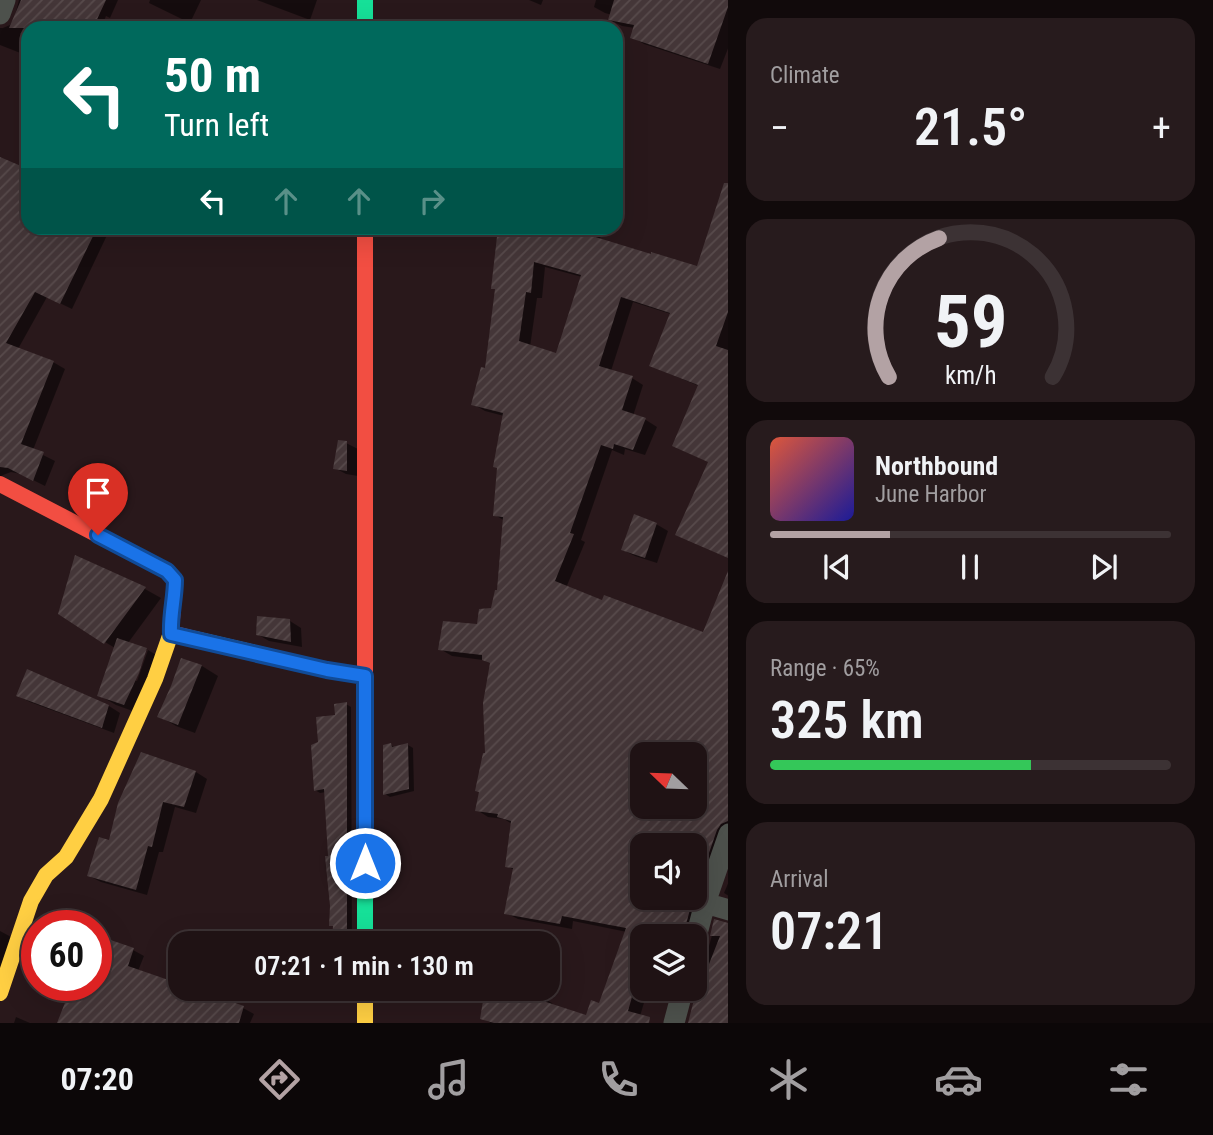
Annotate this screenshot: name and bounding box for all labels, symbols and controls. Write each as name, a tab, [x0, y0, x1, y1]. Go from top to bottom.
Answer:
text: 50 m	[164, 47, 261, 104]
icon: left	[49, 49, 140, 140]
text: Climate	[770, 62, 840, 89]
text: 21.5°	[914, 97, 1027, 158]
text: Turn left	[164, 106, 269, 144]
text: −	[770, 106, 789, 150]
text: +	[1152, 106, 1171, 150]
icon: left	[194, 182, 232, 220]
icon: ahead	[267, 182, 305, 220]
icon: ahead	[340, 182, 378, 220]
icon: right	[413, 182, 451, 220]
text: 59	[934, 279, 1007, 365]
text: km/h	[945, 360, 996, 389]
text: Northbound	[875, 451, 998, 481]
pin	[68, 463, 128, 535]
icon: arrive	[79, 474, 117, 512]
text: June Harbor	[875, 481, 987, 508]
icon: previous	[818, 548, 856, 586]
icon: pause	[951, 548, 989, 586]
icon: next	[1085, 548, 1123, 586]
text: Range · 65%	[770, 655, 880, 682]
text: 325 km	[770, 690, 924, 751]
north arrow	[630, 742, 707, 819]
map controls	[630, 742, 707, 1001]
position arrow	[328, 826, 402, 900]
button: sound	[630, 833, 707, 910]
text: Arrival	[770, 866, 829, 893]
text: 07:21	[770, 901, 888, 962]
speed limit sign: 60	[21, 910, 112, 1001]
button: layers	[630, 924, 707, 1001]
text: 07:21 · 1 min · 130 m	[254, 951, 474, 981]
icon: directions	[255, 1055, 304, 1104]
icon: music	[424, 1055, 473, 1104]
icon: phone	[594, 1055, 643, 1104]
icon: climate	[764, 1055, 813, 1104]
icon: car	[934, 1055, 983, 1104]
icon: filters	[1104, 1055, 1153, 1104]
text: 07:20	[60, 1060, 134, 1098]

